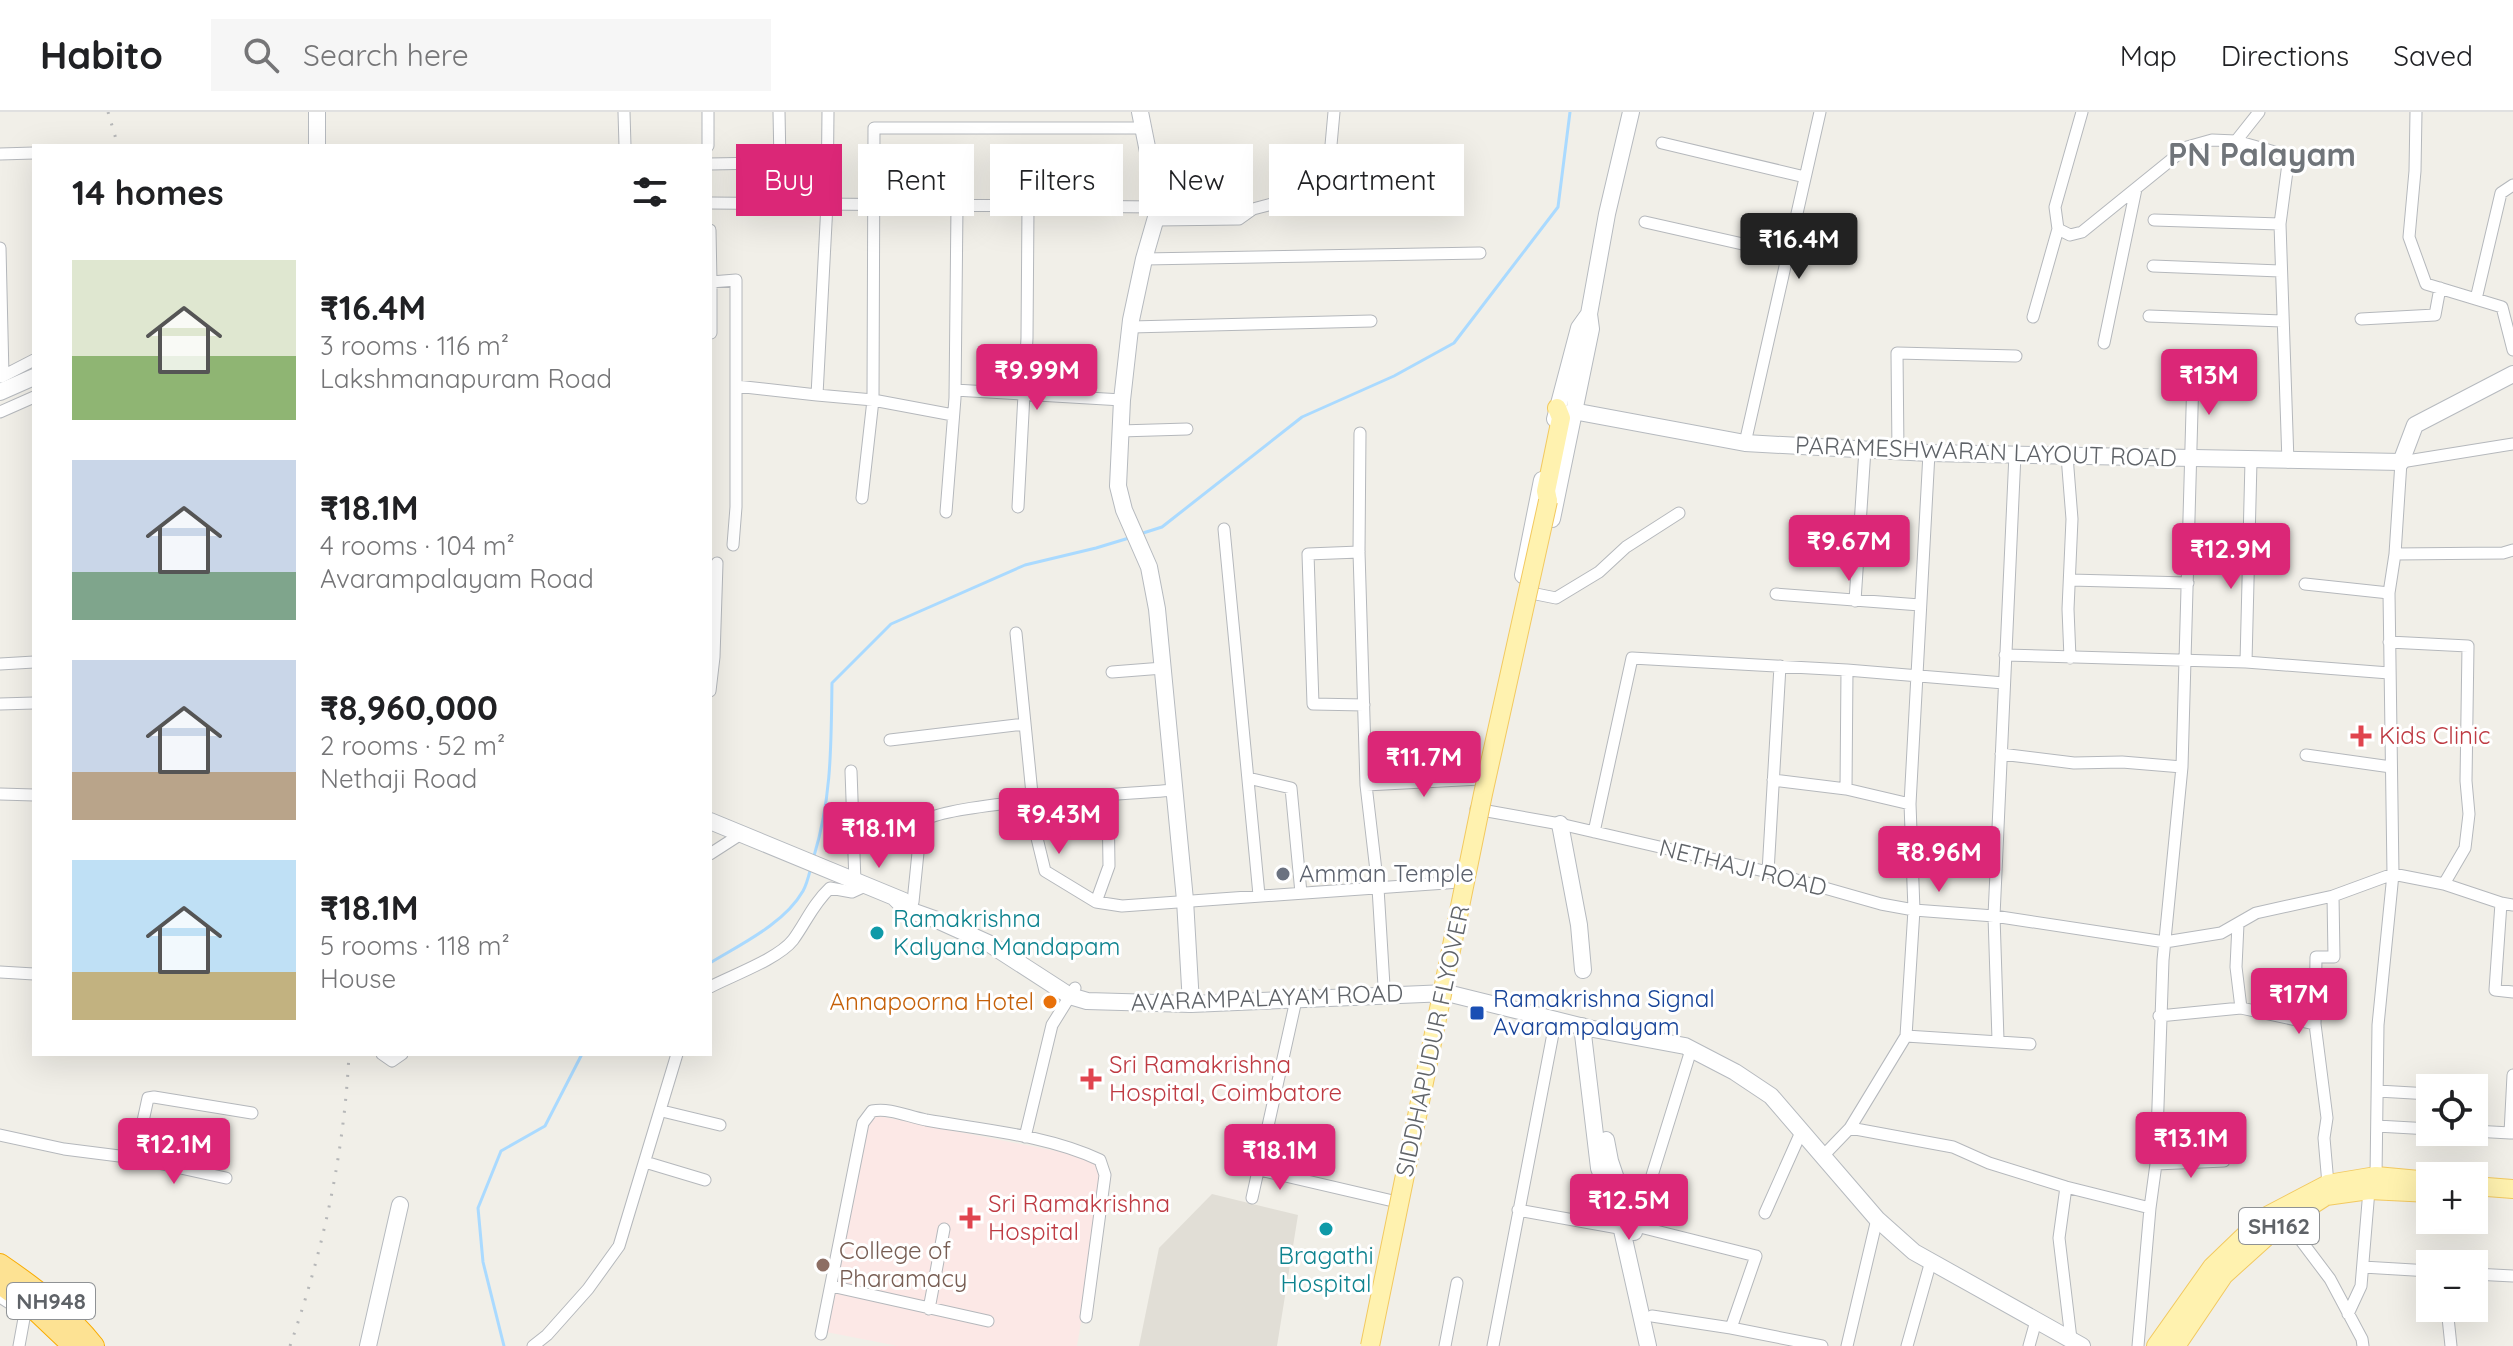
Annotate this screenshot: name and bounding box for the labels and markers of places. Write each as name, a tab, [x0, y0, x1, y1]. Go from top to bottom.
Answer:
pin: ₹16.4M	[1734, 213, 1864, 281]
pin: ₹9.99M	[972, 344, 1102, 412]
pin: ₹13M	[2162, 349, 2256, 417]
pin: ₹9.67M	[1784, 515, 1914, 583]
pin: ₹12.9M	[2166, 523, 2296, 591]
place label: Kids Clinic	[2379, 720, 2490, 750]
marker: Kids Clinic	[2350, 725, 2372, 747]
pin: ₹11.7M	[1359, 731, 1489, 799]
pin: ₹9.43M	[994, 788, 1124, 856]
pin: ₹18.1M	[814, 802, 944, 870]
pin: ₹8.96M	[1874, 826, 2004, 894]
place label: Amman Temple	[1299, 858, 1474, 888]
marker: Amman Temple	[1274, 865, 1292, 883]
place label: Ramakrishna Kalyana Mandapam	[893, 903, 1120, 961]
marker: Ramakrishna Kalyana Mandapam	[868, 924, 886, 942]
pin: ₹17M	[2252, 968, 2346, 1036]
place label: Ramakrishna Signal Avarampalayam	[1493, 983, 1715, 1041]
place label: Annapoorna Hotel	[830, 986, 1034, 1016]
marker: Annapoorna Hotel	[1041, 993, 1059, 1011]
marker: Ramakrishna Signal Avarampalayam	[1468, 1004, 1486, 1022]
place label: Sri Ramakrishna Hospital, Coimbatore	[1109, 1049, 1342, 1107]
marker: Sri Ramakrishna Hospital, Coimbatore	[1080, 1068, 1102, 1090]
pin: ₹13.1M	[2126, 1112, 2256, 1180]
pin: ₹12.1M	[109, 1118, 239, 1186]
pin: ₹18.1M	[1215, 1124, 1345, 1192]
pin: ₹12.5M	[1564, 1174, 1694, 1242]
place label: Sri Ramakrishna Hospital	[988, 1188, 1170, 1246]
marker: Sri Ramakrishna Hospital	[959, 1207, 981, 1229]
marker: Bragathi Hospital	[1317, 1220, 1335, 1238]
place label: College of Pharamacy	[839, 1235, 967, 1293]
place label: Bragathi Hospital	[1278, 1240, 1374, 1298]
marker: College of Pharamacy	[814, 1256, 832, 1274]

